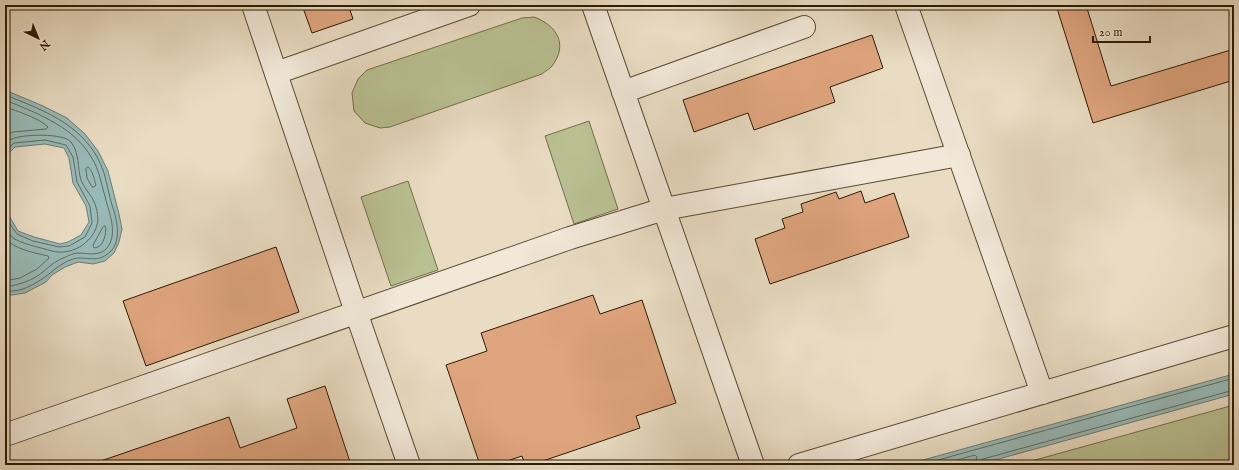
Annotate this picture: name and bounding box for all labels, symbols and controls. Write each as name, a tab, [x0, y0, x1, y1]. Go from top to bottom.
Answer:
north arrow	[18, 18, 58, 58]
scale bar	[1093, 18, 1150, 44]
text: 20 m	[1099, 25, 1122, 40]
text: N	[36, 36, 53, 53]

